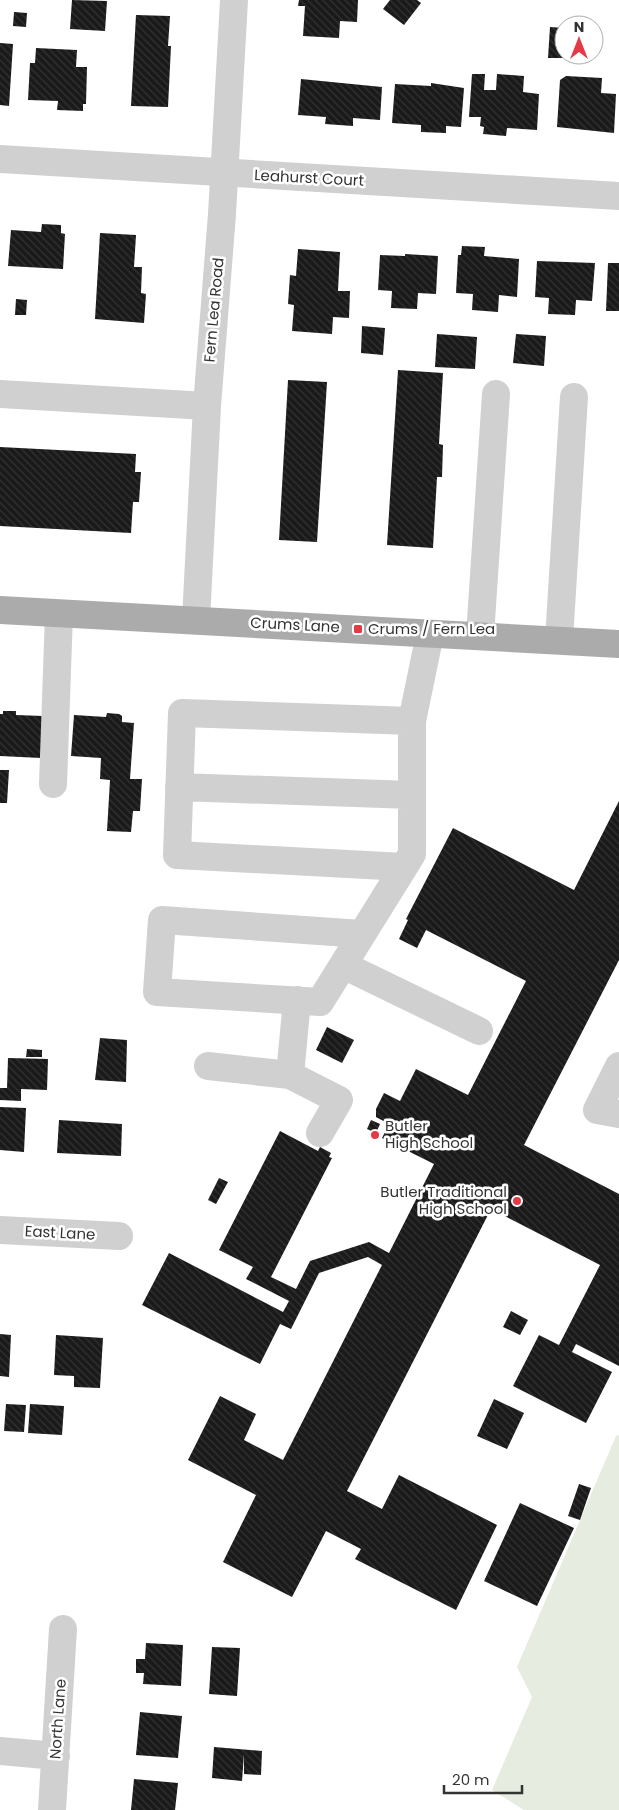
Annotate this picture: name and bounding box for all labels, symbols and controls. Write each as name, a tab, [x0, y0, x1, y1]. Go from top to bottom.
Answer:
north arrow	[554, 15, 604, 65]
text: N	[574, 17, 584, 37]
street label: Leahurst Court	[254, 164, 364, 191]
street label: Fern Lea Road	[198, 257, 229, 363]
street label: Crums Lane	[250, 612, 340, 637]
place label: Crums / Fern Lea	[368, 618, 495, 639]
marker: Crums / Fern Lea	[352, 623, 364, 635]
place label: Butler High School	[385, 1115, 473, 1153]
marker: Butler High School	[369, 1129, 381, 1141]
place label: Butler Traditional High School	[380, 1181, 507, 1219]
marker: Butler Traditional High School	[511, 1195, 523, 1207]
street label: East Lane	[24, 1220, 96, 1245]
street label: North Lane	[44, 1678, 71, 1760]
scale bar	[444, 1762, 522, 1794]
text: 20 m	[452, 1769, 490, 1790]

